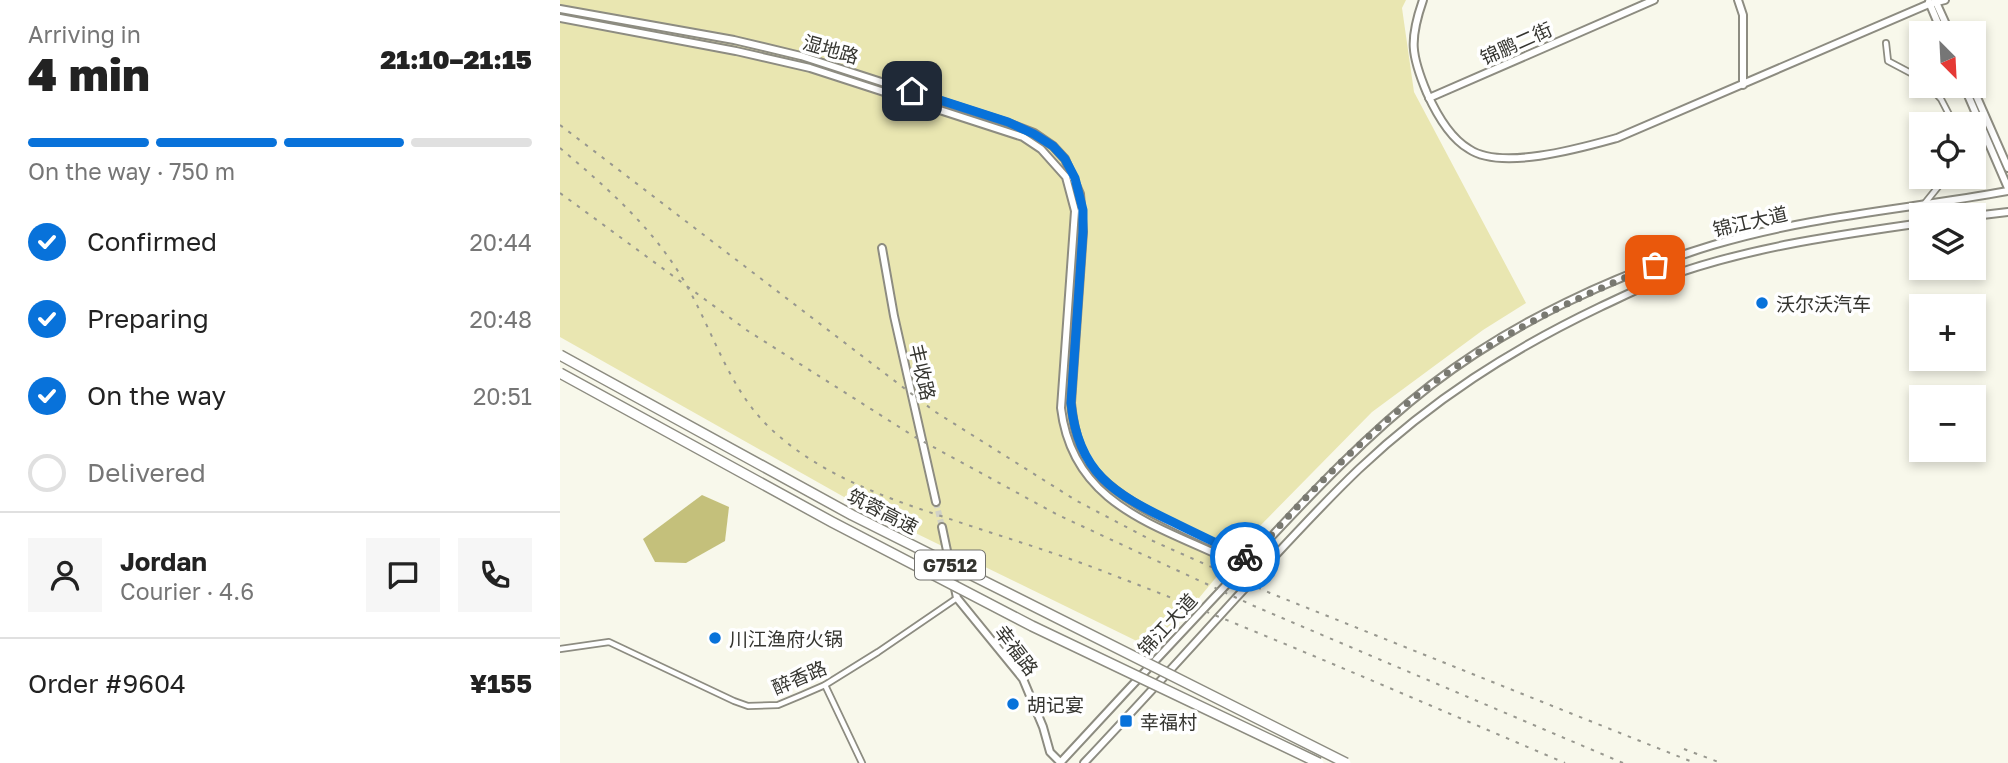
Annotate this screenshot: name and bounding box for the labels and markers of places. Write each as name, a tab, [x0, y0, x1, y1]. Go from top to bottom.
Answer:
pin	[882, 61, 942, 121]
pin	[1625, 235, 1685, 295]
place label: 沃尔沃汽车	[1776, 292, 1871, 315]
marker: 沃尔沃汽车	[1754, 295, 1770, 311]
place label: 川江渔府火锅	[729, 627, 843, 650]
marker: 川江渔府火锅	[707, 630, 723, 646]
place label: 胡记宴	[1027, 693, 1084, 716]
marker: 胡记宴	[1005, 696, 1021, 712]
place label: 幸福村	[1140, 710, 1197, 733]
marker: 幸福村	[1118, 713, 1134, 729]

